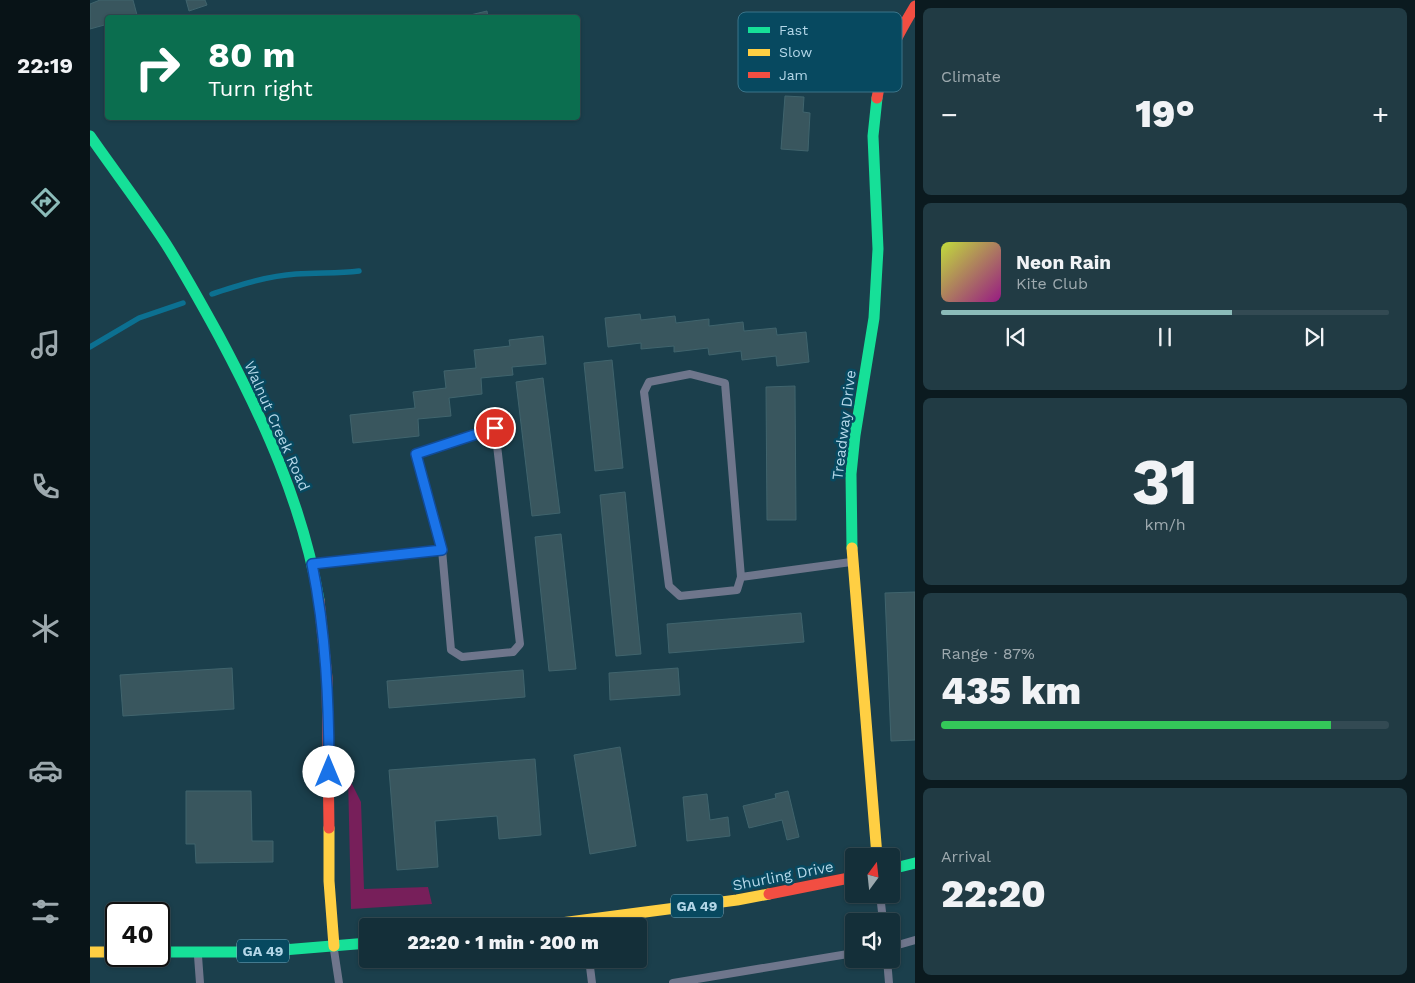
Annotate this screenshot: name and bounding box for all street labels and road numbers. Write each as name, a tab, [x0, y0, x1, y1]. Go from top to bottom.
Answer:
street label: Walnut Creek Road	[240, 358, 314, 494]
street label: Treadway Drive	[828, 369, 860, 481]
street label: Shurling Drive	[731, 857, 835, 895]
road number: GA 49	[671, 894, 723, 918]
road number: GA 49	[237, 939, 289, 962]

